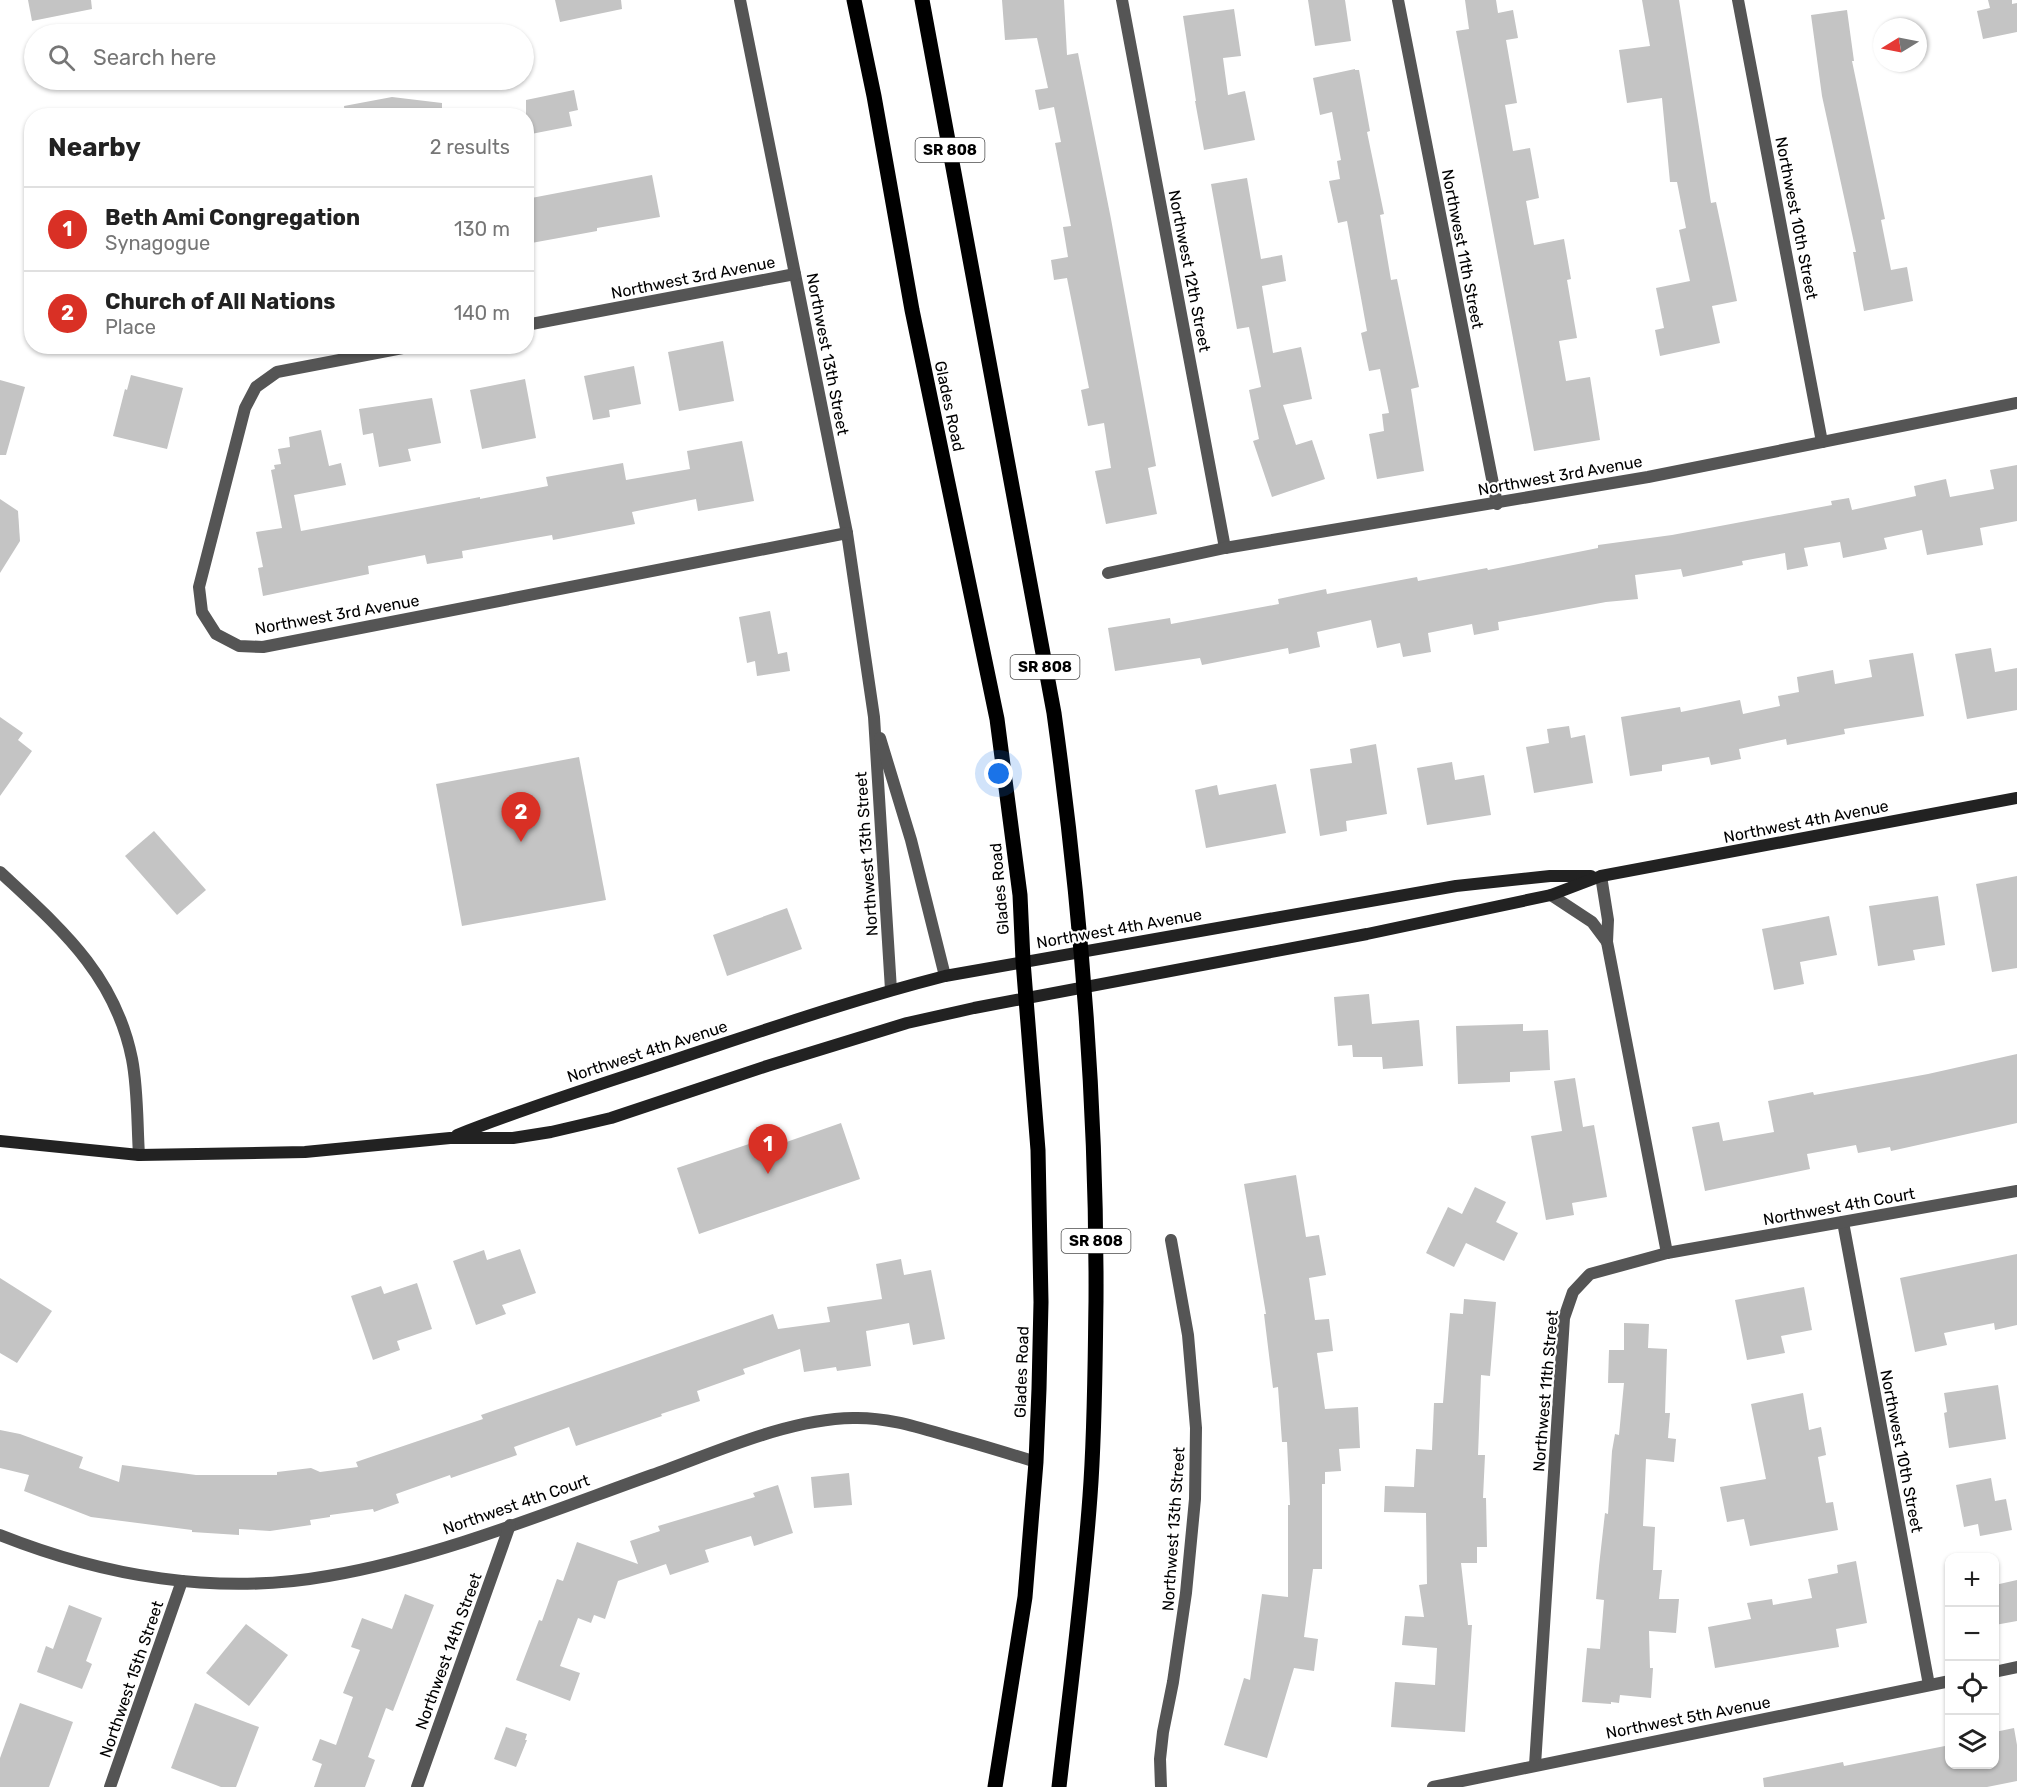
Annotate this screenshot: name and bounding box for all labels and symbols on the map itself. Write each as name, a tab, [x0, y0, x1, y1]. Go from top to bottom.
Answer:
north arrow	[1873, 18, 1927, 72]
street label: Northwest 10th Street	[1771, 135, 1822, 301]
road number: SR 808	[916, 138, 984, 162]
street label: Northwest 11th Street	[1438, 168, 1487, 330]
street label: Northwest 12th Street	[1164, 188, 1215, 354]
street label: Northwest 3rd Avenue	[609, 252, 777, 303]
street label: Northwest 13th Street	[802, 271, 853, 437]
street label: Glades Road	[931, 359, 968, 453]
street label: Northwest 3rd Avenue	[1476, 452, 1644, 499]
street label: Northwest 3rd Avenue	[253, 591, 421, 638]
road number: SR 808	[1010, 655, 1080, 679]
your location	[984, 759, 1013, 788]
street label: Northwest 13th Street	[851, 771, 882, 937]
pin: 2	[502, 792, 540, 842]
street label: Northwest 4th Avenue	[1722, 796, 1890, 847]
street label: Glades Road	[986, 842, 1013, 936]
street label: Northwest 4th Avenue	[1035, 905, 1203, 952]
street label: Northwest 4th Avenue	[564, 1017, 730, 1086]
pin: 1	[748, 1124, 788, 1174]
street label: Northwest 4th Court	[1762, 1184, 1916, 1229]
road number: SR 808	[1062, 1229, 1130, 1253]
street label: Northwest 11th Street	[1529, 1310, 1562, 1473]
street label: Glades Road	[1010, 1326, 1033, 1418]
street label: Northwest 10th Street	[1876, 1368, 1927, 1534]
street label: Northwest 13th Street	[1158, 1446, 1189, 1612]
street label: Northwest 4th Court	[440, 1470, 592, 1538]
street label: Northwest 14th Street	[411, 1570, 486, 1732]
street label: Northwest 15th Street	[96, 1598, 167, 1760]
street label: Northwest 5th Avenue	[1604, 1692, 1772, 1743]

